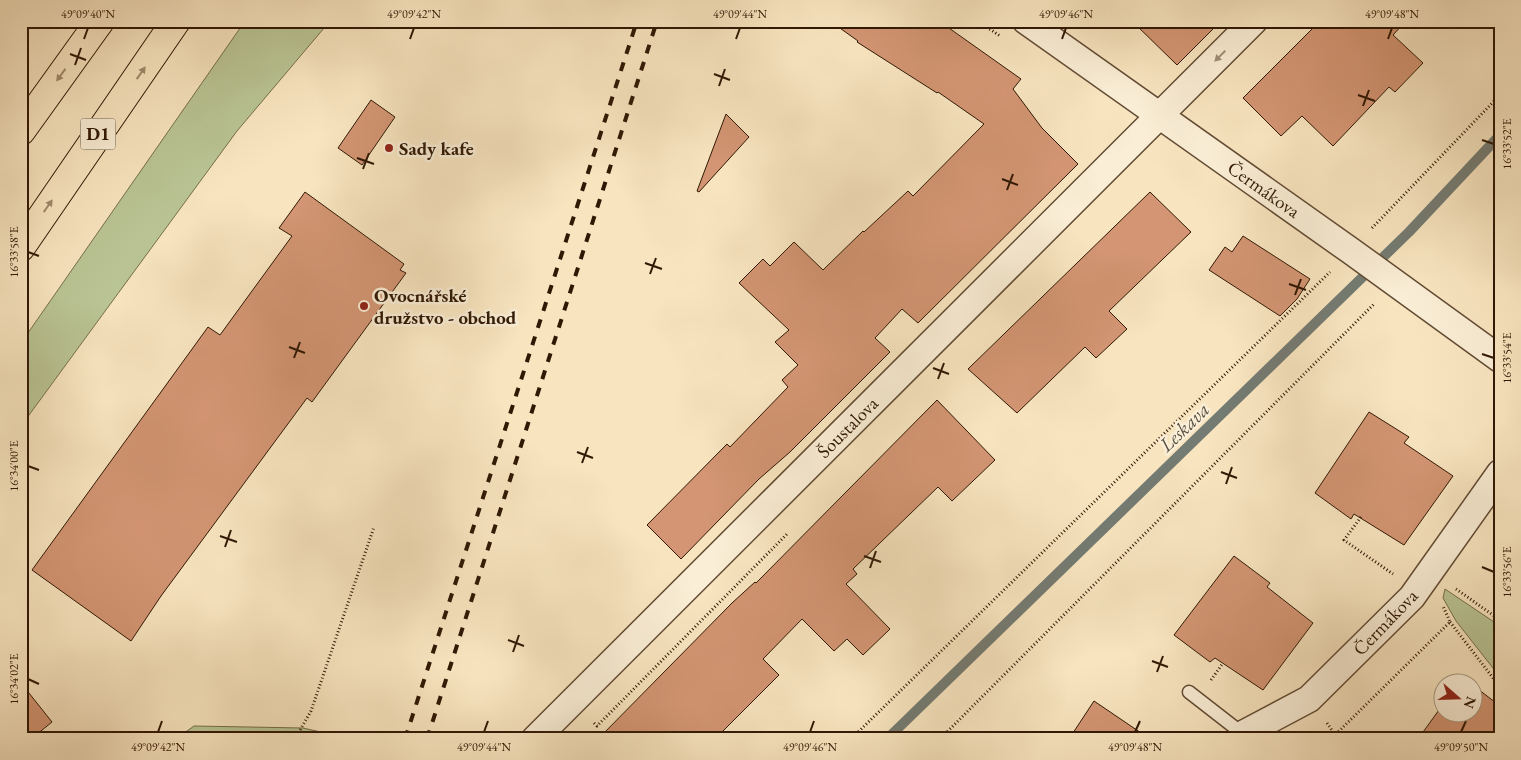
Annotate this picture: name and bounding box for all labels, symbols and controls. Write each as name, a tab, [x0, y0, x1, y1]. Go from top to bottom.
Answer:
text: 49°09'40"N	[61, 6, 115, 22]
text: 49°09'42"N	[387, 6, 441, 22]
text: 49°09'44"N	[713, 6, 767, 22]
text: 49°09'46"N	[1039, 6, 1093, 22]
text: 49°09'48"N	[1365, 6, 1419, 22]
one-way arrow	[1214, 49, 1226, 61]
one-way arrow	[136, 66, 146, 80]
one-way arrow	[56, 68, 66, 82]
road number: D1	[80, 118, 116, 150]
text: 16°33'52"E	[1499, 118, 1515, 170]
place label: Sady kafe	[399, 136, 474, 161]
marker: Sady kafe	[383, 142, 395, 154]
street label: Čermákova	[1222, 155, 1305, 224]
one-way arrow	[43, 200, 53, 213]
text: 16°33'58"E	[6, 226, 22, 278]
place label: Ovocnářské družstvo - obchod	[374, 283, 517, 330]
marker: Ovocnářské družstvo - obchod	[358, 300, 370, 312]
text: 16°33'54"E	[1499, 332, 1515, 384]
street label: Šoustalova	[811, 391, 884, 464]
water label: Leskava	[1152, 397, 1215, 458]
text: 16°34'00"E	[6, 440, 22, 492]
text: 16°33'56"E	[1499, 546, 1515, 598]
street label: Čermákova	[1347, 583, 1424, 661]
text: 16°34'02"E	[6, 653, 22, 705]
north arrow	[1434, 672, 1484, 722]
text: N	[1460, 694, 1481, 711]
text: 49°09'42"N	[131, 739, 185, 755]
text: 49°09'44"N	[457, 739, 511, 755]
text: 49°09'46"N	[783, 739, 837, 755]
text: 49°09'48"N	[1108, 739, 1162, 755]
text: 49°09'50"N	[1434, 739, 1488, 755]

